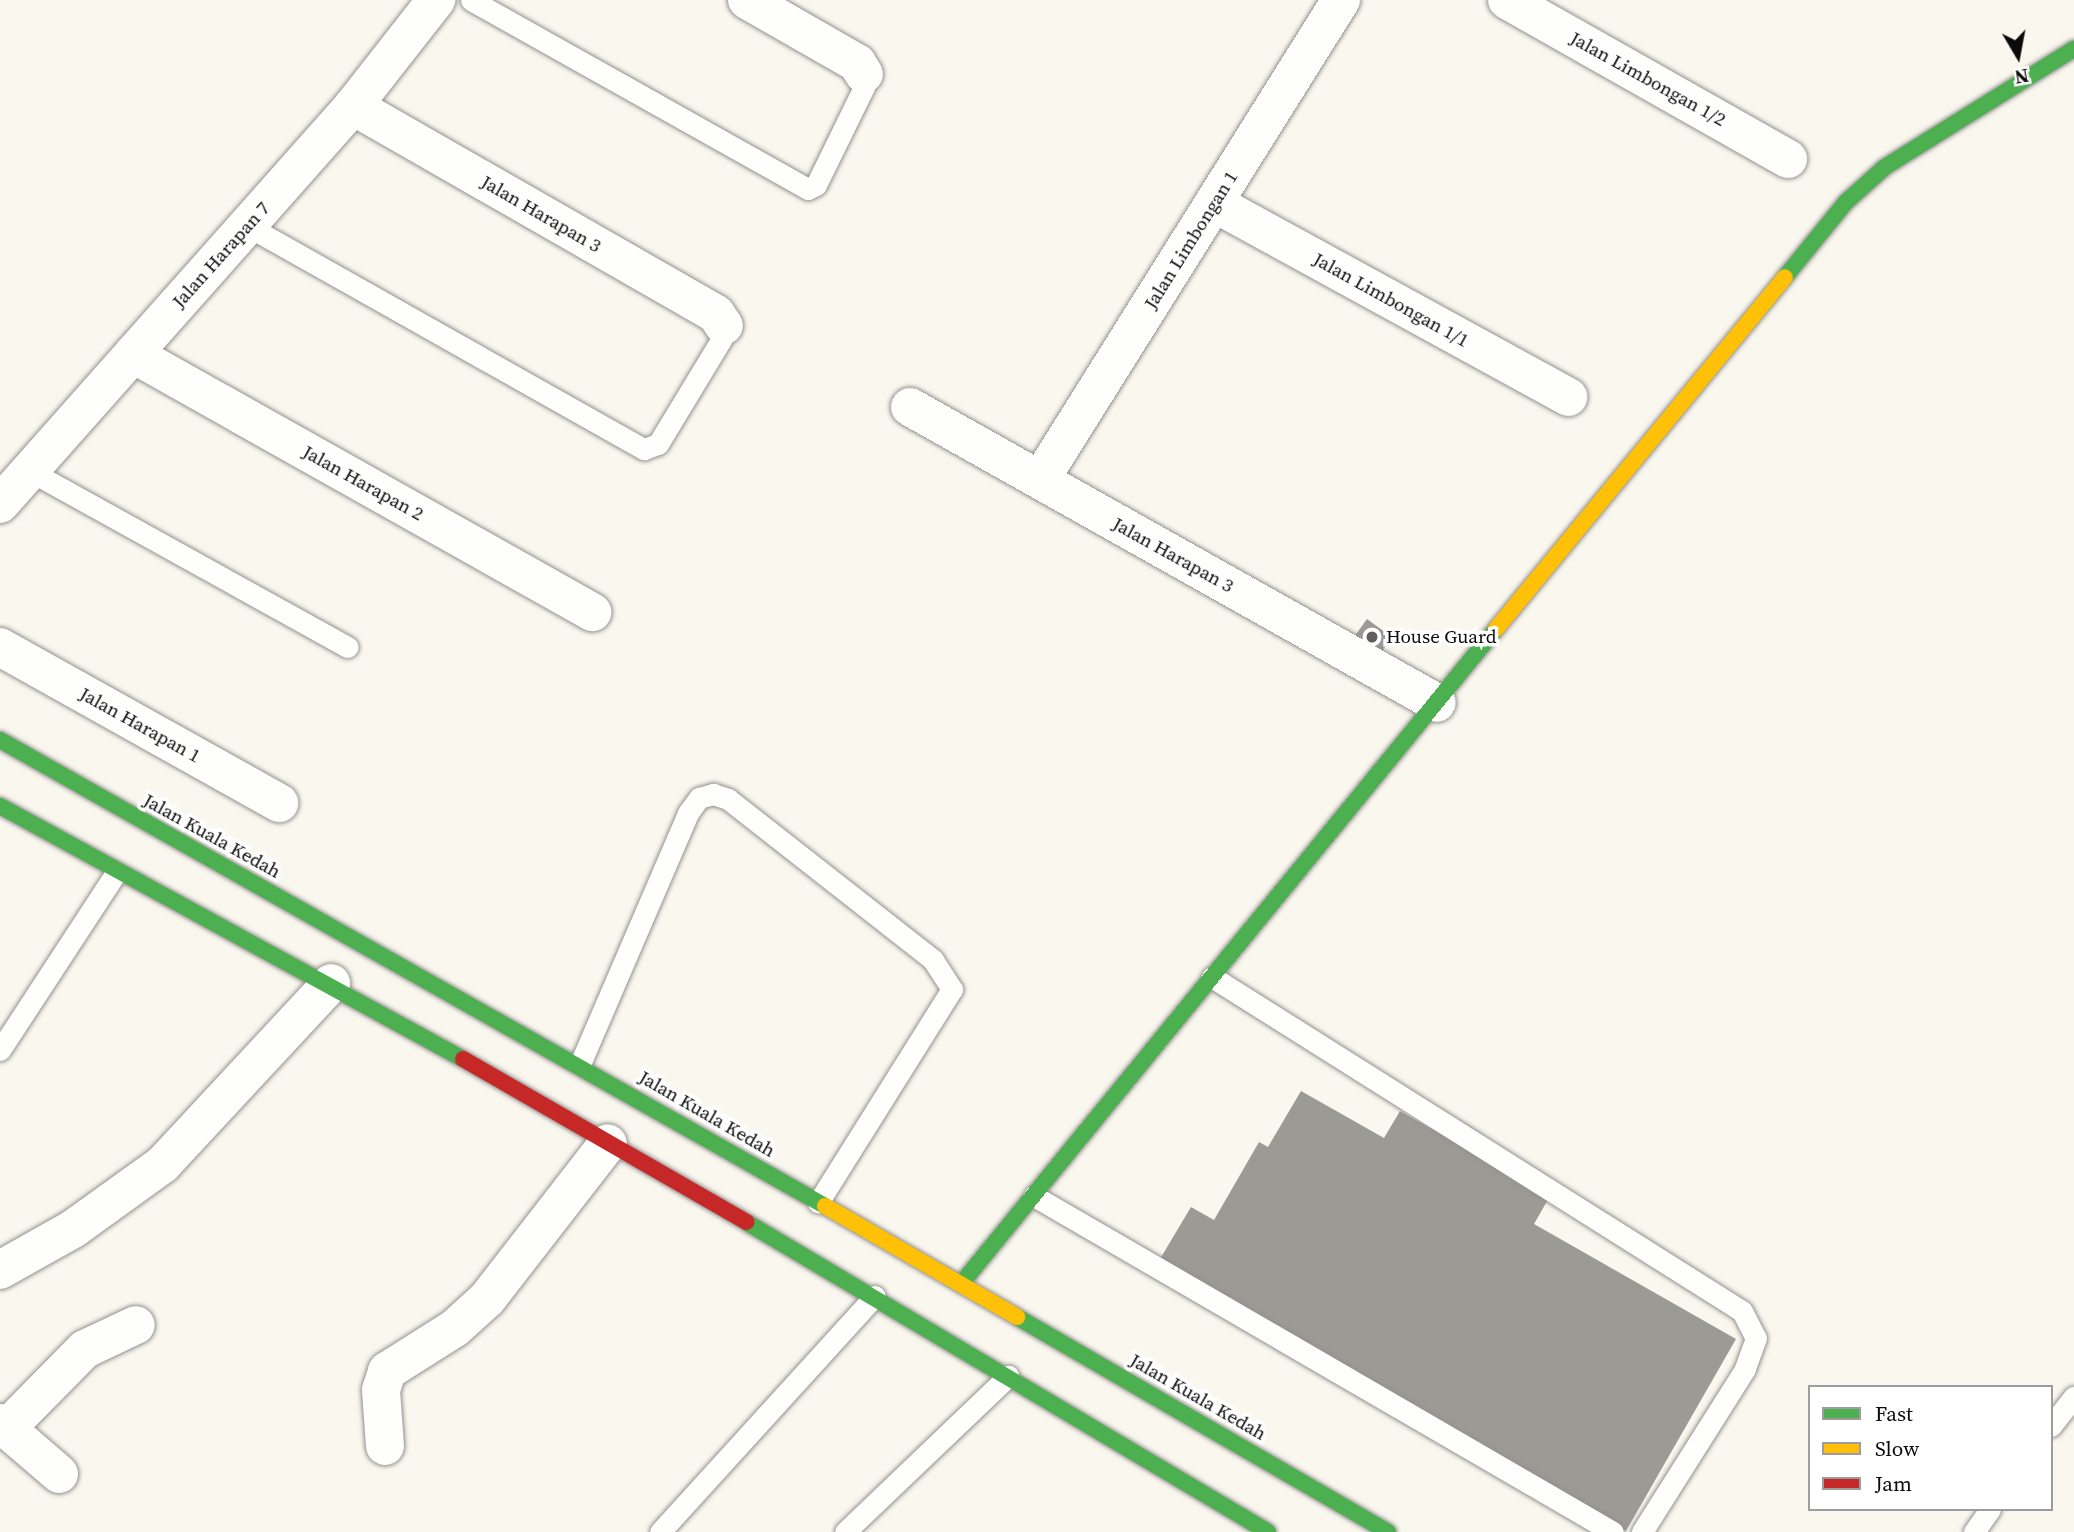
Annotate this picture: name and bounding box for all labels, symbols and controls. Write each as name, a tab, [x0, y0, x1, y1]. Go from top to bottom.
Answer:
north arrow	[1983, 21, 2053, 91]
street label: Jalan Limbongan 1/2	[1566, 27, 1730, 131]
text: N	[2013, 63, 2031, 91]
street label: Jalan Limbongan 1	[1139, 167, 1243, 313]
street label: Jalan Harapan 3	[477, 170, 605, 258]
street label: Jalan Harapan 7	[167, 197, 275, 313]
street label: Jalan Limbongan 1/1	[1309, 248, 1473, 352]
street label: Jalan Harapan 2	[299, 440, 427, 526]
street label: Jalan Harapan 3	[1109, 512, 1237, 598]
place label: House Guard	[1386, 626, 1497, 648]
marker: House Guard	[1364, 629, 1380, 645]
street label: Jalan Harapan 1	[76, 682, 204, 768]
street label: Jalan Kuala Kedah	[139, 789, 285, 883]
street label: Jalan Kuala Kedah	[635, 1066, 779, 1162]
street label: Jalan Kuala Kedah	[1126, 1349, 1270, 1445]
legend	[1808, 1385, 2053, 1511]
text: Fast	[1875, 1399, 1913, 1428]
text: Slow	[1875, 1434, 1919, 1463]
text: Jam	[1875, 1469, 1912, 1498]

